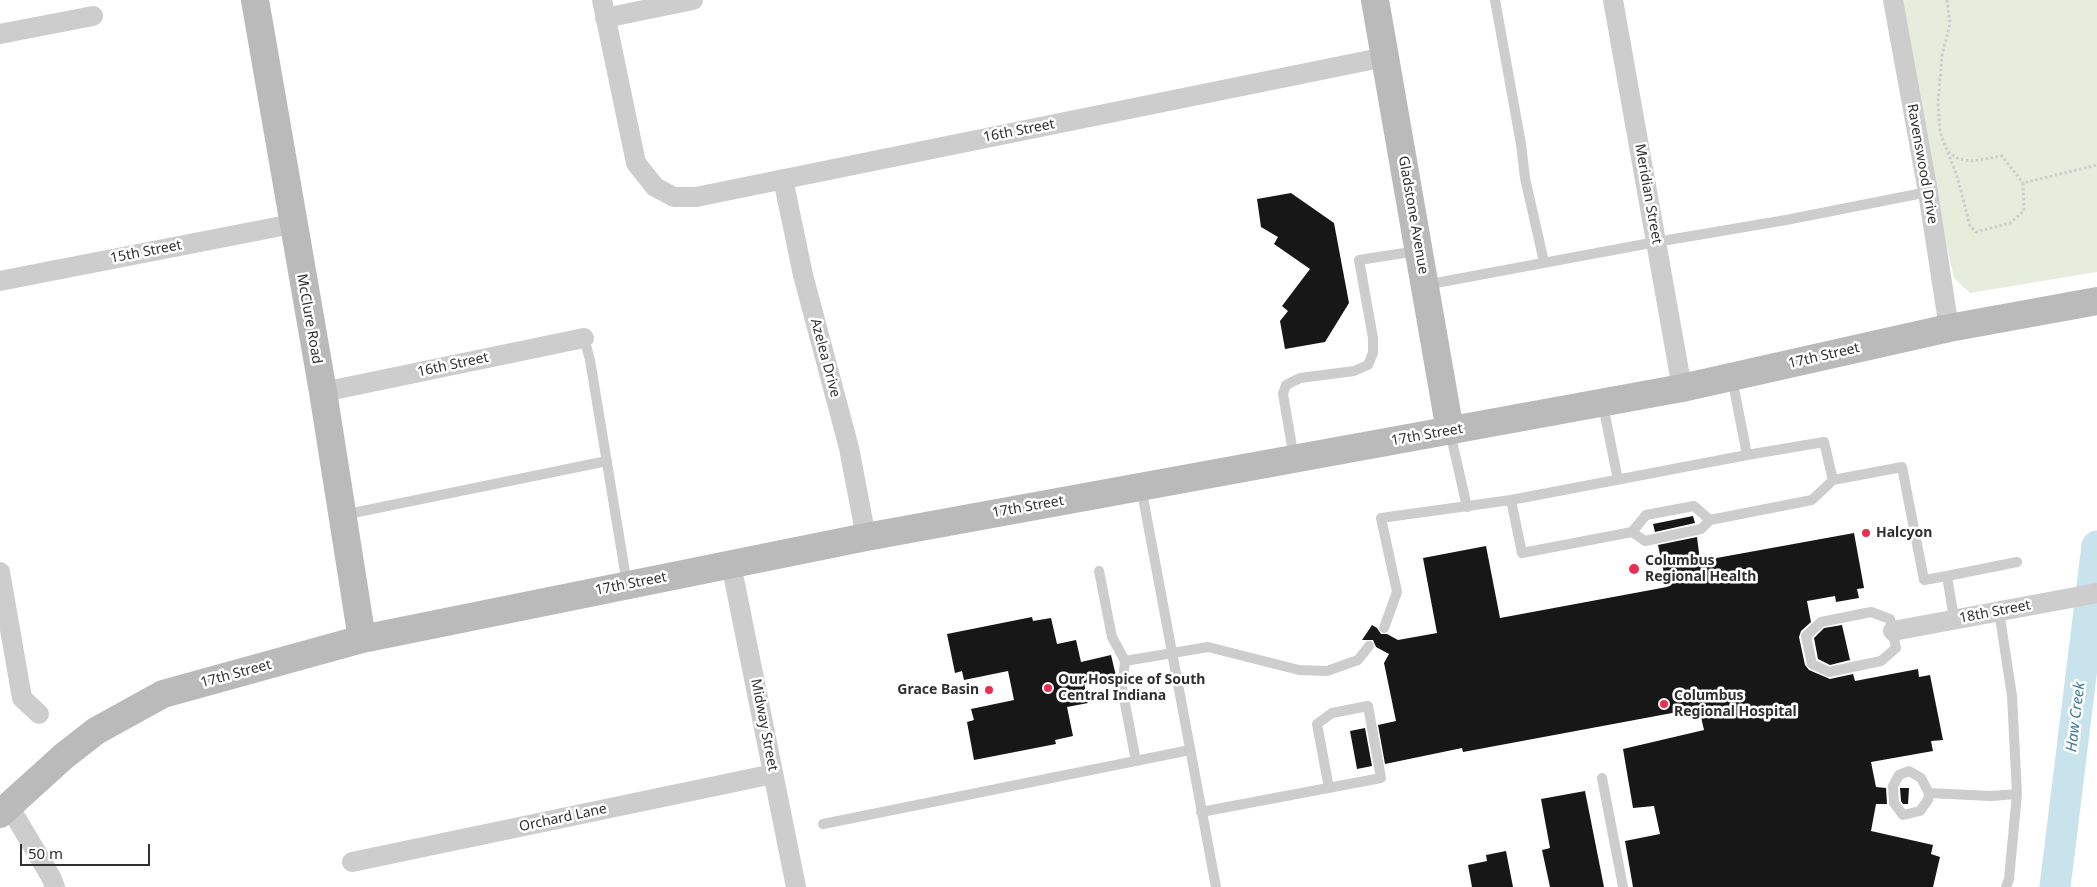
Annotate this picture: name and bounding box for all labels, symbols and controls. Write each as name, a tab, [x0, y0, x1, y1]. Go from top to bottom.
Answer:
street label: Ravenswood Drive	[1903, 103, 1941, 225]
street label: 16th Street	[982, 116, 1056, 146]
street label: Meridian Street	[1631, 143, 1665, 245]
street label: Gladstone Avenue	[1394, 155, 1432, 275]
street label: 15th Street	[109, 237, 183, 267]
street label: McClure Road	[293, 273, 325, 365]
street label: Azelea Drive	[806, 317, 844, 399]
street label: 17th Street	[1787, 340, 1861, 372]
street label: 16th Street	[416, 349, 490, 381]
street label: 17th Street	[1390, 420, 1464, 450]
street label: 17th Street	[991, 492, 1065, 522]
place label: Halcyon	[1876, 525, 1932, 541]
marker: Halcyon	[1860, 527, 1872, 539]
place label: Columbus Regional Health	[1645, 553, 1756, 586]
marker: Columbus Regional Health	[1627, 562, 1641, 576]
street label: 17th Street	[594, 569, 668, 599]
street label: 18th Street	[1958, 597, 2032, 627]
street label: 17th Street	[199, 657, 273, 691]
place label: Our Hospice of South Central Indiana	[1058, 672, 1205, 704]
street label: Midway Street	[747, 677, 781, 773]
water label: Haw Creek	[2063, 681, 2089, 753]
place label: Grace Basin	[897, 682, 979, 698]
marker: Our Hospice of South Central Indiana	[1042, 682, 1054, 694]
marker: Grace Basin	[983, 684, 995, 696]
place label: Columbus Regional Hospital	[1674, 688, 1797, 720]
marker: Columbus Regional Hospital	[1658, 698, 1670, 710]
street label: Orchard Lane	[518, 801, 608, 835]
scale bar	[22, 834, 152, 866]
text: 50 m	[28, 843, 63, 863]

